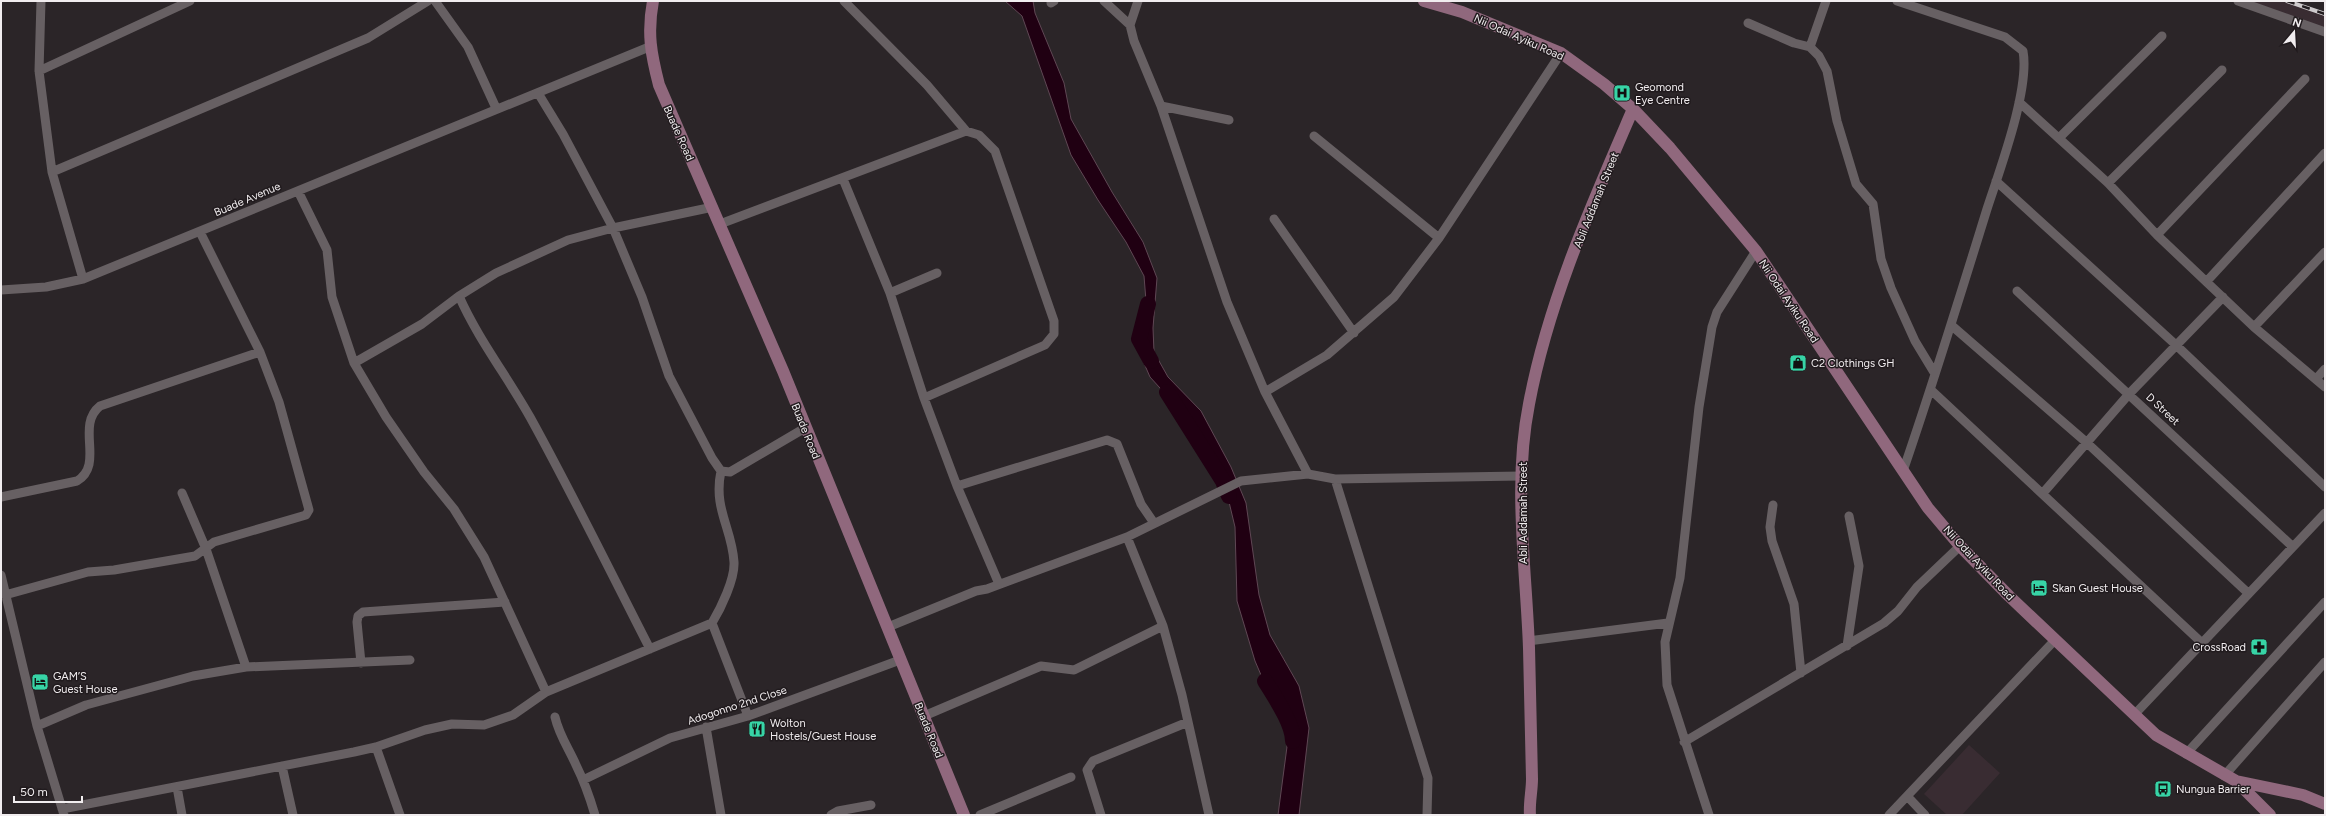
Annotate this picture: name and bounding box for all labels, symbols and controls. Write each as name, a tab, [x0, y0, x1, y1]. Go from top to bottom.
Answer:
street label: Nii Odai Ayiku Road	[1472, 12, 1566, 63]
north arrow	[2274, 12, 2314, 52]
text: N	[2291, 15, 2303, 30]
place label: Geomond Eye Centre	[1635, 81, 1690, 107]
hospital icon: Geomond Eye Centre	[1612, 83, 1632, 103]
street label: Buade Road	[661, 104, 696, 163]
street label: Abli Addamah Street	[1571, 150, 1622, 250]
street label: Buade Avenue	[212, 180, 282, 219]
street label: Nii Odai Ayiku Road	[1756, 257, 1821, 345]
shop icon: C2 Clothings GH	[1788, 353, 1808, 373]
place label: C2 Clothings GH	[1811, 357, 1894, 370]
street label: D Street	[2143, 391, 2182, 428]
street label: Buade Road	[788, 401, 823, 461]
street label: Abli Addamah Street	[1517, 462, 1530, 564]
street label: Nii Odai Ayiku Road	[1941, 523, 2017, 603]
hotel icon: Skan Guest House	[2029, 578, 2049, 598]
place label: Skan Guest House	[2052, 582, 2143, 595]
pharmacy icon: CrossRoad	[2249, 637, 2269, 657]
place label: CrossRoad	[2192, 641, 2246, 654]
place label: GAM’S Guest House	[53, 670, 117, 696]
hotel icon: GAM’S Guest House	[30, 672, 50, 692]
street label: Adogonno 2nd Close	[686, 683, 788, 728]
street label: Buade Road	[911, 700, 946, 760]
place label: Wolton Hostels/Guest House	[770, 717, 876, 743]
restaurant icon: Wolton Hostels/Guest House	[747, 719, 767, 739]
scale bar	[14, 778, 82, 804]
bus stop icon: Nungua Barrier	[2153, 779, 2173, 799]
place label: Nungua Barrier	[2176, 783, 2250, 796]
text: 50 m	[20, 785, 48, 799]

